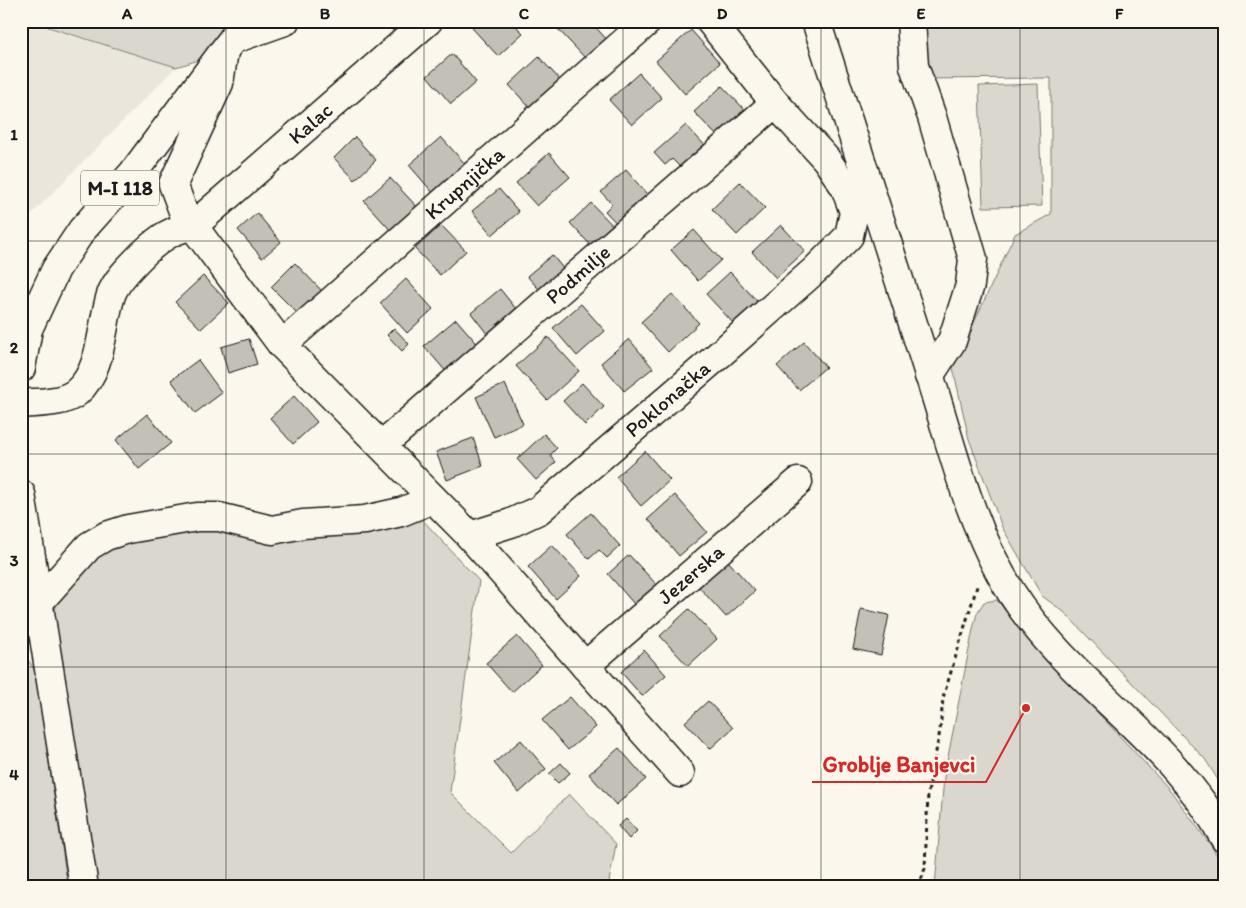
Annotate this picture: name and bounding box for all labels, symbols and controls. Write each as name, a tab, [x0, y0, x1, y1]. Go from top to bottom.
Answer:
text: A	[121, 4, 133, 23]
text: B	[320, 4, 331, 23]
text: C	[519, 4, 530, 23]
text: D	[717, 4, 728, 23]
text: E	[917, 4, 926, 23]
text: F	[1115, 4, 1124, 23]
street label: Kalac	[283, 97, 337, 149]
text: 1	[10, 125, 18, 144]
street label: Krupnjička	[420, 141, 509, 225]
road number: M-I 118	[81, 170, 159, 206]
street label: Podmilje	[540, 239, 615, 309]
text: 2	[10, 338, 19, 357]
street label: Poklonačka	[620, 355, 715, 442]
street label: Jezerska	[653, 539, 729, 609]
text: 3	[10, 551, 19, 570]
callout: Groblje Banjevci	[812, 745, 986, 782]
text: Groblje Banjevci	[823, 751, 975, 778]
text: 4	[9, 765, 19, 784]

